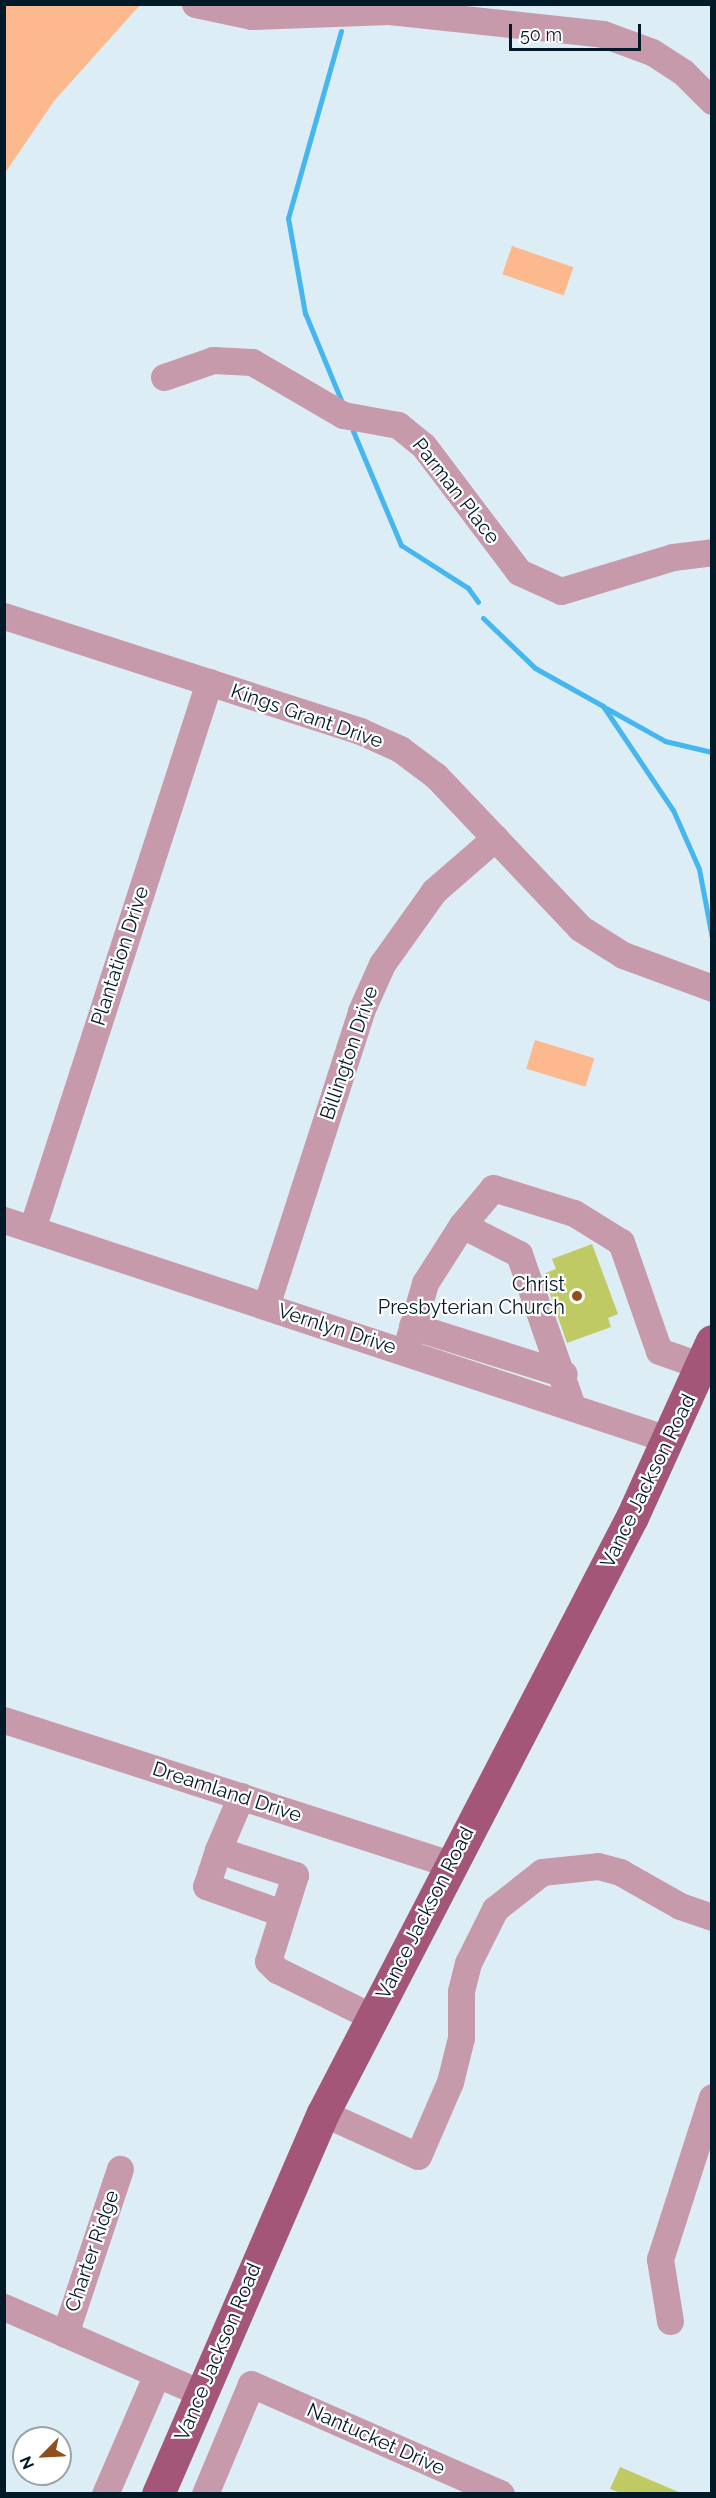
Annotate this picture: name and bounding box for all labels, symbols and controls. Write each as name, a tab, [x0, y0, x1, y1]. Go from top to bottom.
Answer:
scale bar	[512, 12, 644, 50]
text: 50 m	[520, 24, 562, 45]
street label: Parman Place	[407, 433, 505, 549]
street label: Kings Grant Drive	[228, 679, 386, 753]
street label: Plantation Drive	[86, 883, 154, 1029]
street label: Billington Drive	[315, 983, 383, 1123]
place label: Christ Presbyterian Church	[378, 1272, 565, 1319]
marker: Christ Presbyterian Church	[570, 1289, 584, 1303]
street label: Vernlyn Drive	[275, 1299, 399, 1359]
street label: Vance Jackson Road	[595, 1390, 701, 1572]
street label: Dreamland Drive	[149, 1757, 305, 1827]
street label: Vance Jackson Road	[371, 1822, 479, 2004]
street label: Charter Ridge	[60, 2187, 124, 2315]
street label: Vance Jackson Road	[170, 2259, 266, 2445]
street label: Nantucket Drive	[303, 2398, 449, 2480]
north arrow	[12, 2426, 72, 2486]
text: N	[16, 2453, 38, 2472]

